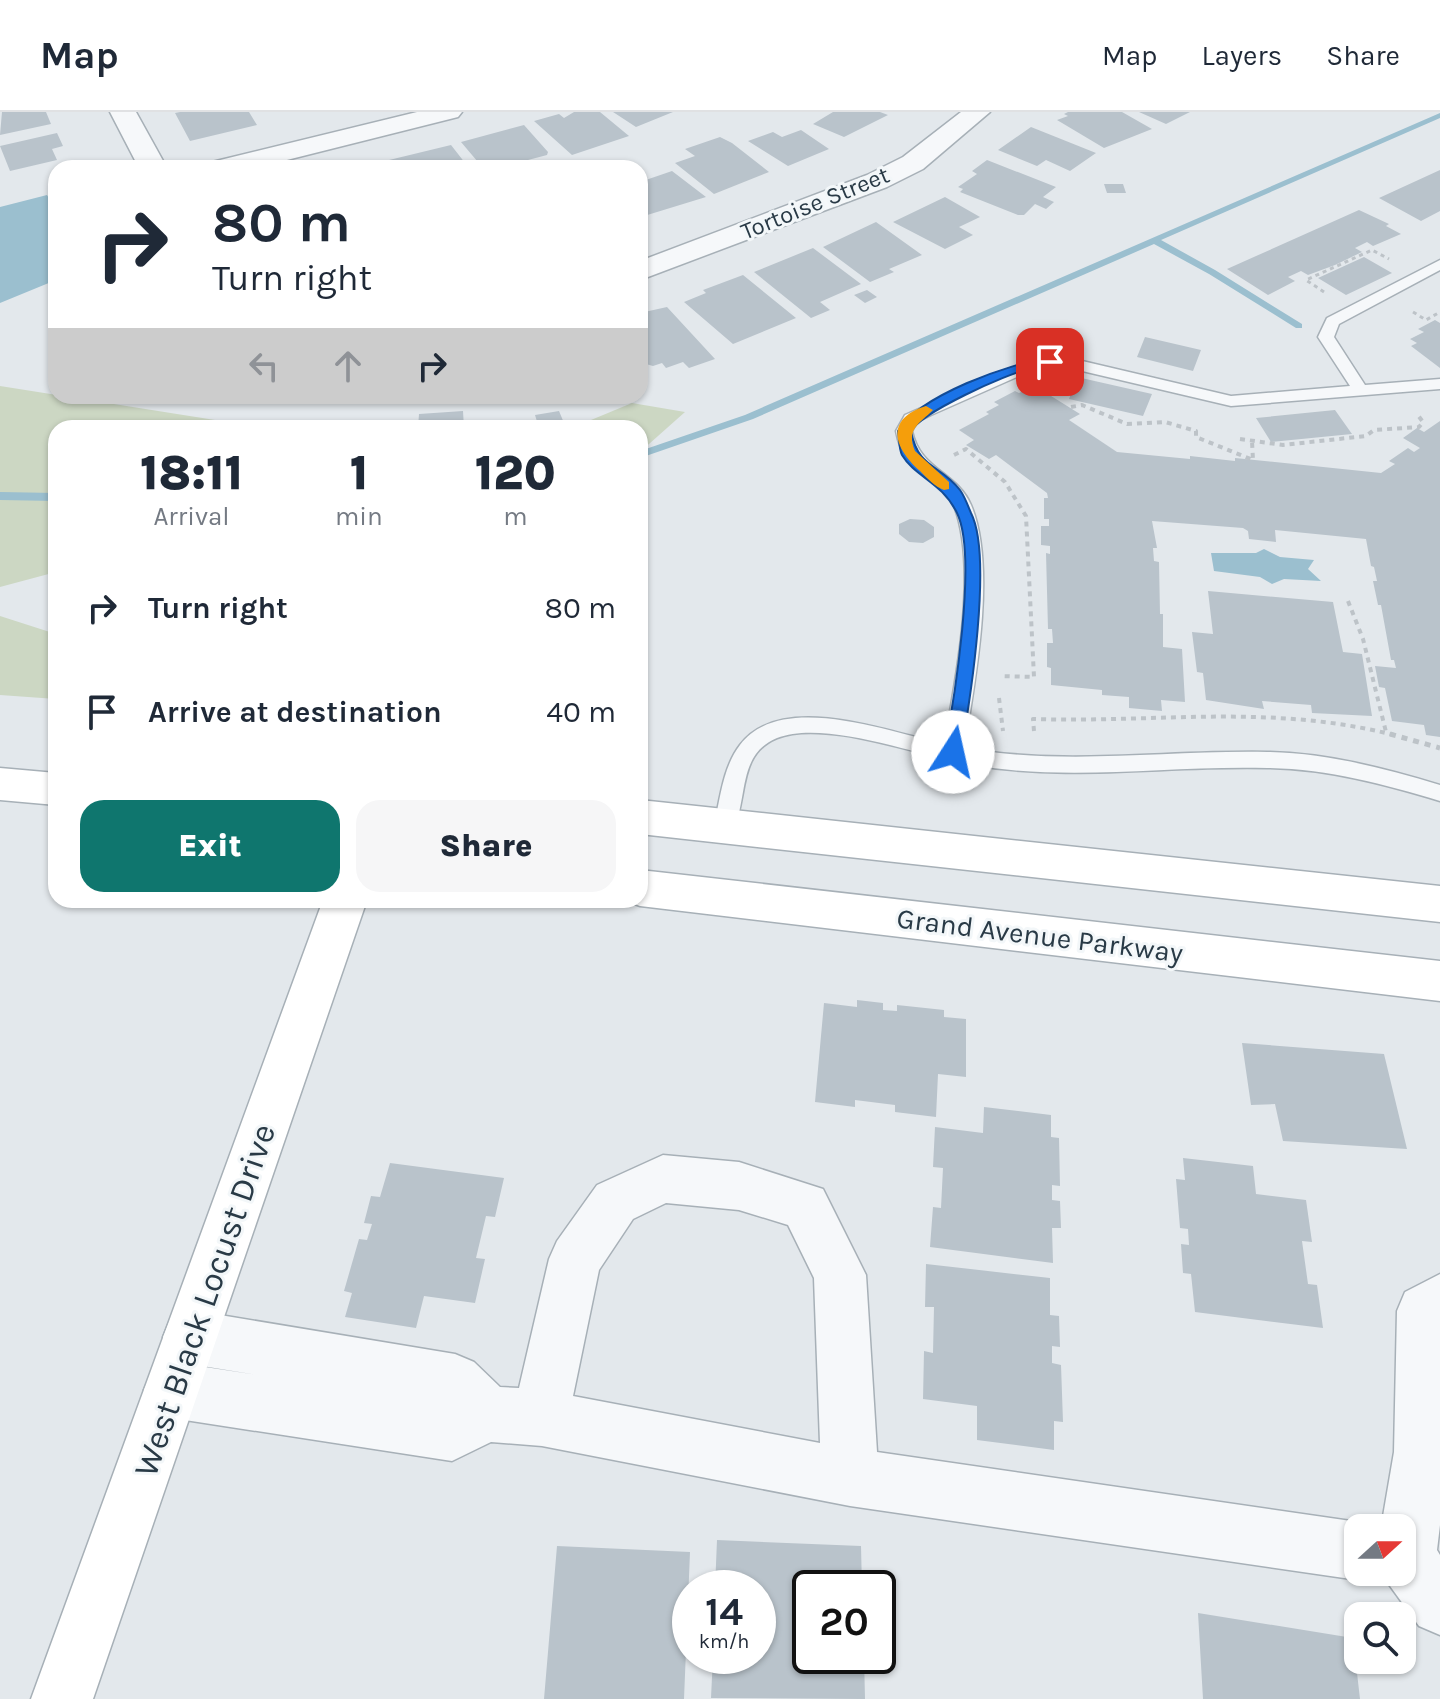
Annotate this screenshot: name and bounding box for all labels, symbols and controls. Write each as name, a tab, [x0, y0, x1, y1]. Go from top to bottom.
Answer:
text: Map	[40, 33, 119, 78]
text: Map	[1102, 39, 1157, 72]
text: Layers	[1201, 39, 1282, 72]
text: Share	[1326, 39, 1400, 72]
street label: Tortoise Street	[737, 160, 893, 246]
text: 80 m	[212, 190, 351, 255]
icon: right	[80, 192, 184, 296]
text: Turn right	[212, 257, 372, 299]
pin	[1016, 328, 1084, 396]
icon: arrive	[1028, 340, 1072, 384]
icon: left	[242, 344, 286, 388]
icon: ahead	[326, 344, 370, 388]
icon: right	[410, 344, 454, 388]
text: 18:11	[140, 445, 243, 501]
text: 1	[350, 445, 368, 501]
text: 120	[475, 445, 556, 501]
text: Arrival	[153, 501, 230, 532]
text: min	[335, 501, 383, 532]
text: m	[503, 501, 528, 532]
icon: right	[80, 586, 124, 630]
text: Turn right	[148, 590, 288, 626]
text: 80 m	[545, 590, 616, 626]
icon: arrive	[80, 690, 124, 734]
text: Arrive at destination	[148, 694, 442, 730]
text: 40 m	[546, 694, 616, 730]
position arrow	[911, 710, 995, 794]
button: Exit	[80, 800, 340, 892]
button: Share	[356, 800, 616, 892]
street label: Grand Avenue Parkway	[895, 902, 1185, 969]
street label: West Black Locust Drive	[126, 1119, 284, 1482]
north arrow	[1344, 1514, 1416, 1586]
map controls	[1344, 1514, 1416, 1674]
speed limit sign: 20	[792, 1570, 896, 1674]
text: 14	[705, 1588, 743, 1635]
button: search	[1344, 1602, 1416, 1674]
text: km/h	[699, 1630, 749, 1653]

